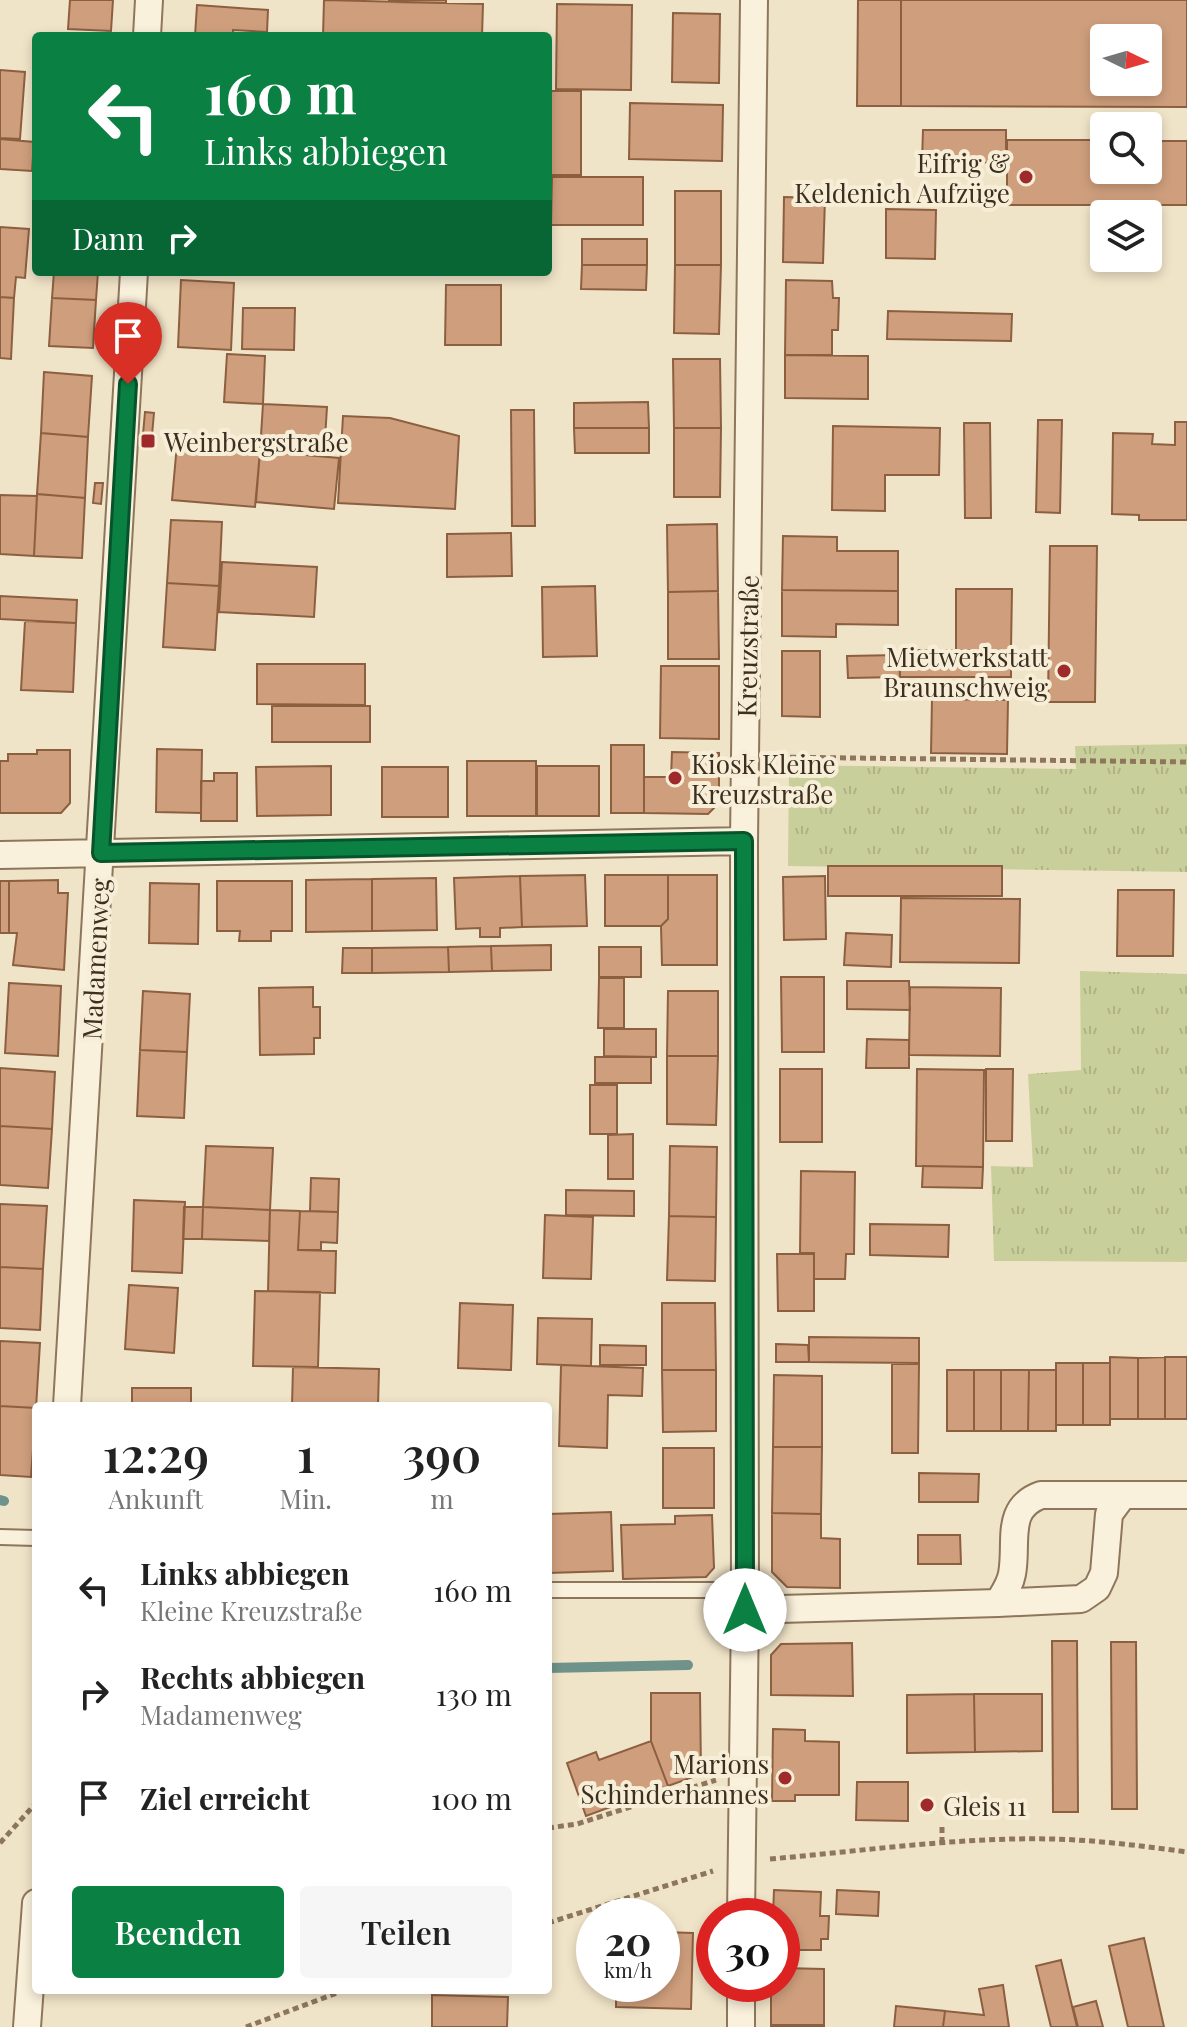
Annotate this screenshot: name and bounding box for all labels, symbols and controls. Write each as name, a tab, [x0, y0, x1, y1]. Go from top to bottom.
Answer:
north arrow	[1090, 24, 1162, 96]
map controls	[1090, 24, 1162, 272]
text: 160 m	[204, 54, 357, 129]
icon: left	[72, 64, 176, 168]
button: search	[1090, 112, 1162, 184]
text: Links abbiegen	[204, 126, 448, 174]
place label: Eifrig & Keldenich Aufzüge	[794, 145, 1010, 210]
marker: Eifrig & Keldenich Aufzüge	[1017, 168, 1035, 186]
button: layers	[1090, 200, 1162, 272]
icon: right	[160, 216, 204, 260]
text: Dann	[72, 218, 144, 258]
pin	[94, 302, 162, 384]
icon: arrive	[106, 314, 150, 358]
place label: Weinbergstraße	[163, 424, 349, 459]
marker: Weinbergstraße	[139, 432, 157, 450]
street label: Kreuzstraße	[728, 575, 766, 717]
place label: Mietwerkstatt Braunschweig	[883, 639, 1049, 704]
marker: Mietwerkstatt Braunschweig	[1055, 662, 1073, 680]
place label: Kiosk Kleine Kreuzstraße	[691, 746, 836, 811]
marker: Kiosk Kleine Kreuzstraße	[666, 769, 684, 787]
street label: Madamenweg	[73, 877, 117, 1041]
text: 12:29	[103, 1421, 209, 1485]
text: 1	[297, 1421, 315, 1485]
text: 390	[403, 1421, 481, 1485]
text: Ankunft	[108, 1481, 203, 1516]
text: Min.	[280, 1481, 332, 1516]
text: m	[430, 1481, 453, 1516]
text: Links abbiegen	[140, 1553, 349, 1593]
icon: left	[72, 1568, 116, 1612]
position arrow	[703, 1568, 787, 1652]
text: 160 m	[433, 1570, 512, 1610]
text: Kleine Kreuzstraße	[140, 1593, 363, 1628]
text: Rechts abbiegen	[140, 1657, 365, 1697]
icon: right	[72, 1672, 116, 1716]
text: 130 m	[436, 1674, 512, 1714]
text: Madamenweg	[140, 1697, 302, 1732]
place label: Marions Schinderhannes	[581, 1746, 769, 1811]
marker: Marions Schinderhannes	[776, 1769, 794, 1787]
icon: arrive	[72, 1776, 116, 1820]
text: Ziel erreicht	[140, 1778, 310, 1818]
text: 100 m	[431, 1778, 512, 1818]
place label: Gleis 11	[943, 1788, 1027, 1823]
marker: Gleis 11	[918, 1796, 936, 1814]
button: Beenden	[72, 1886, 284, 1978]
button: Teilen	[300, 1886, 512, 1978]
speed limit sign: 30	[696, 1898, 800, 2002]
text: 20	[605, 1913, 651, 1966]
text: km/h	[604, 1956, 652, 1983]

